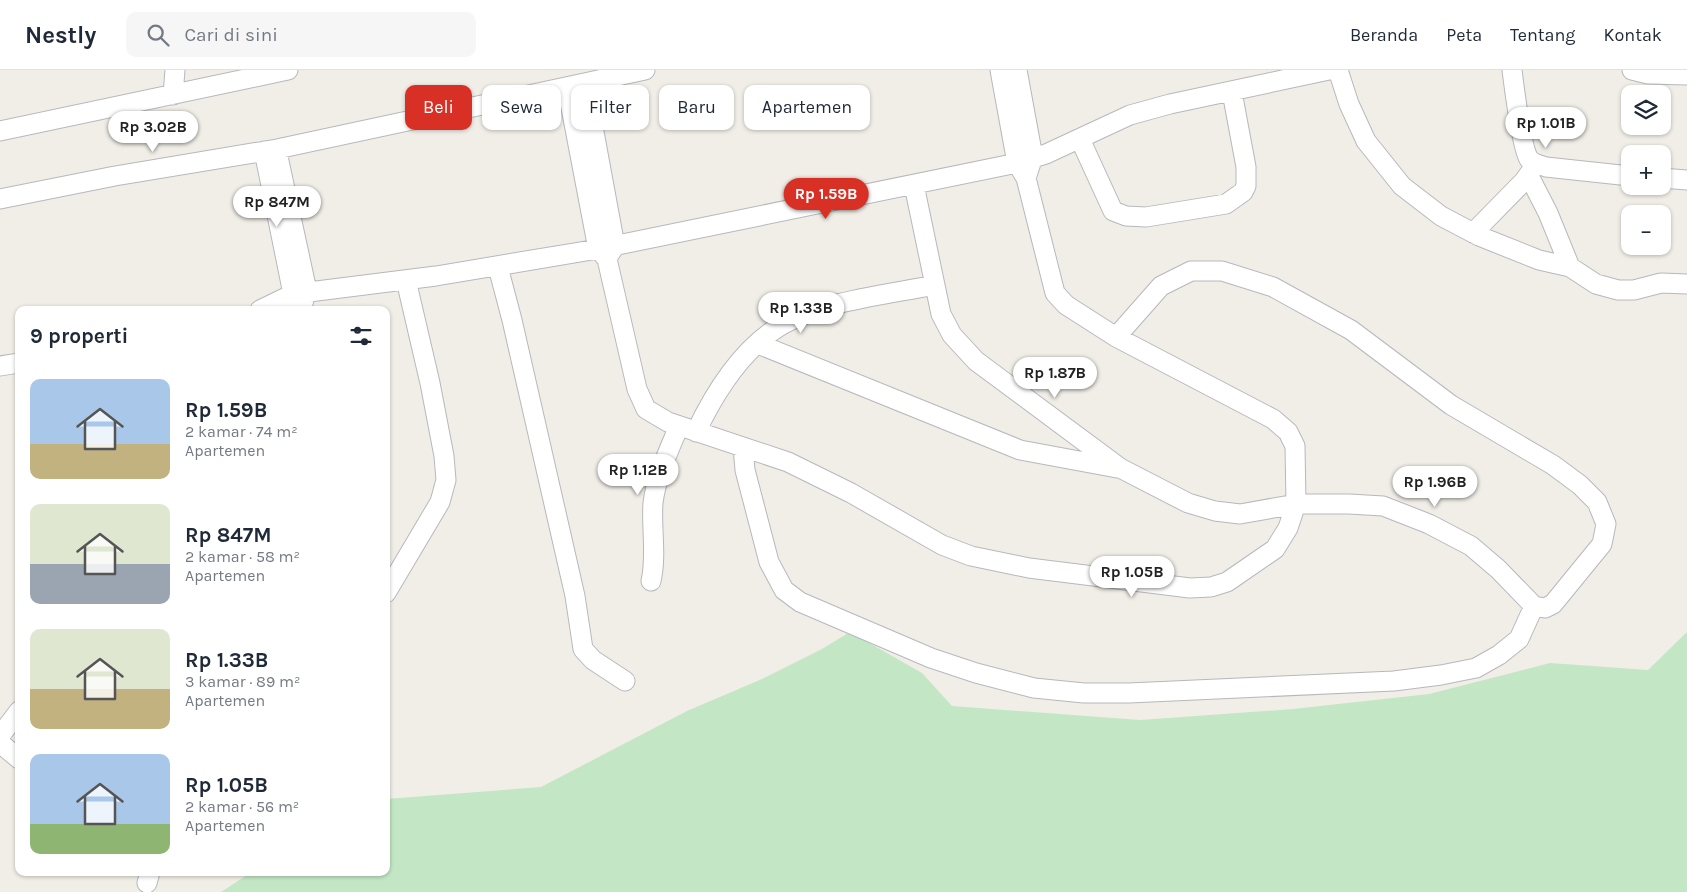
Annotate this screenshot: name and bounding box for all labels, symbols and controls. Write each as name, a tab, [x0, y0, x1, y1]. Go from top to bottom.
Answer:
search box	[126, 12, 476, 57]
text: Nestly	[25, 21, 96, 49]
icon: search	[144, 21, 172, 49]
text: Cari di sini	[184, 24, 278, 46]
text: Beranda	[1350, 24, 1418, 46]
text: Peta	[1446, 24, 1482, 46]
text: Tentang	[1510, 24, 1576, 46]
text: Kontak	[1604, 24, 1662, 46]
chip: Beli	[405, 85, 472, 130]
chip: Sewa	[482, 85, 561, 130]
chip: Filter	[571, 85, 649, 130]
chip: Baru	[659, 85, 734, 130]
chip: Apartemen	[744, 85, 870, 130]
map controls	[1621, 85, 1671, 255]
button: layers	[1621, 85, 1671, 135]
pin: Rp 1.01B	[1494, 106, 1598, 149]
pin: Rp 3.02B	[101, 111, 205, 153]
text: Rp 1.01B	[1516, 113, 1576, 132]
text: Rp 3.02B	[119, 117, 187, 136]
button: +	[1621, 145, 1671, 195]
pin: Rp 1.59B	[774, 178, 878, 220]
text: Rp 1.59B	[795, 184, 857, 203]
pin: Rp 847M	[231, 186, 323, 228]
text: Rp 847M	[244, 192, 310, 211]
button: −	[1621, 205, 1671, 255]
pin: Rp 1.33B	[749, 292, 853, 334]
text: Rp 1.33B	[769, 298, 833, 317]
icon: filters	[347, 322, 375, 350]
text: 9 properti	[30, 324, 128, 348]
pin: Rp 1.87B	[1003, 356, 1107, 399]
text: Rp 1.87B	[1024, 363, 1086, 382]
text: Rp 1.59B	[185, 398, 267, 422]
icon: home	[70, 399, 130, 459]
text: 2 kamar · 74 m²	[185, 422, 298, 441]
text: Apartemen	[185, 441, 265, 460]
pin: Rp 1.12B	[586, 454, 690, 496]
text: Rp 1.12B	[609, 460, 668, 479]
pin: Rp 1.96B	[1383, 466, 1487, 508]
text: Rp 1.96B	[1403, 472, 1467, 491]
text: Rp 847M	[185, 523, 272, 547]
icon: home	[70, 524, 130, 584]
text: 2 kamar · 58 m²	[185, 547, 300, 566]
pin: Rp 1.05B	[1080, 556, 1184, 598]
text: Rp 1.05B	[1100, 562, 1164, 581]
text: Apartemen	[185, 566, 265, 585]
text: Rp 1.33B	[185, 648, 268, 672]
icon: home	[70, 649, 130, 709]
text: 3 kamar · 89 m²	[185, 672, 300, 691]
text: Apartemen	[185, 691, 265, 710]
text: Rp 1.05B	[185, 773, 268, 797]
icon: home	[70, 774, 130, 834]
text: 2 kamar · 56 m²	[185, 797, 299, 816]
text: Apartemen	[185, 816, 265, 835]

